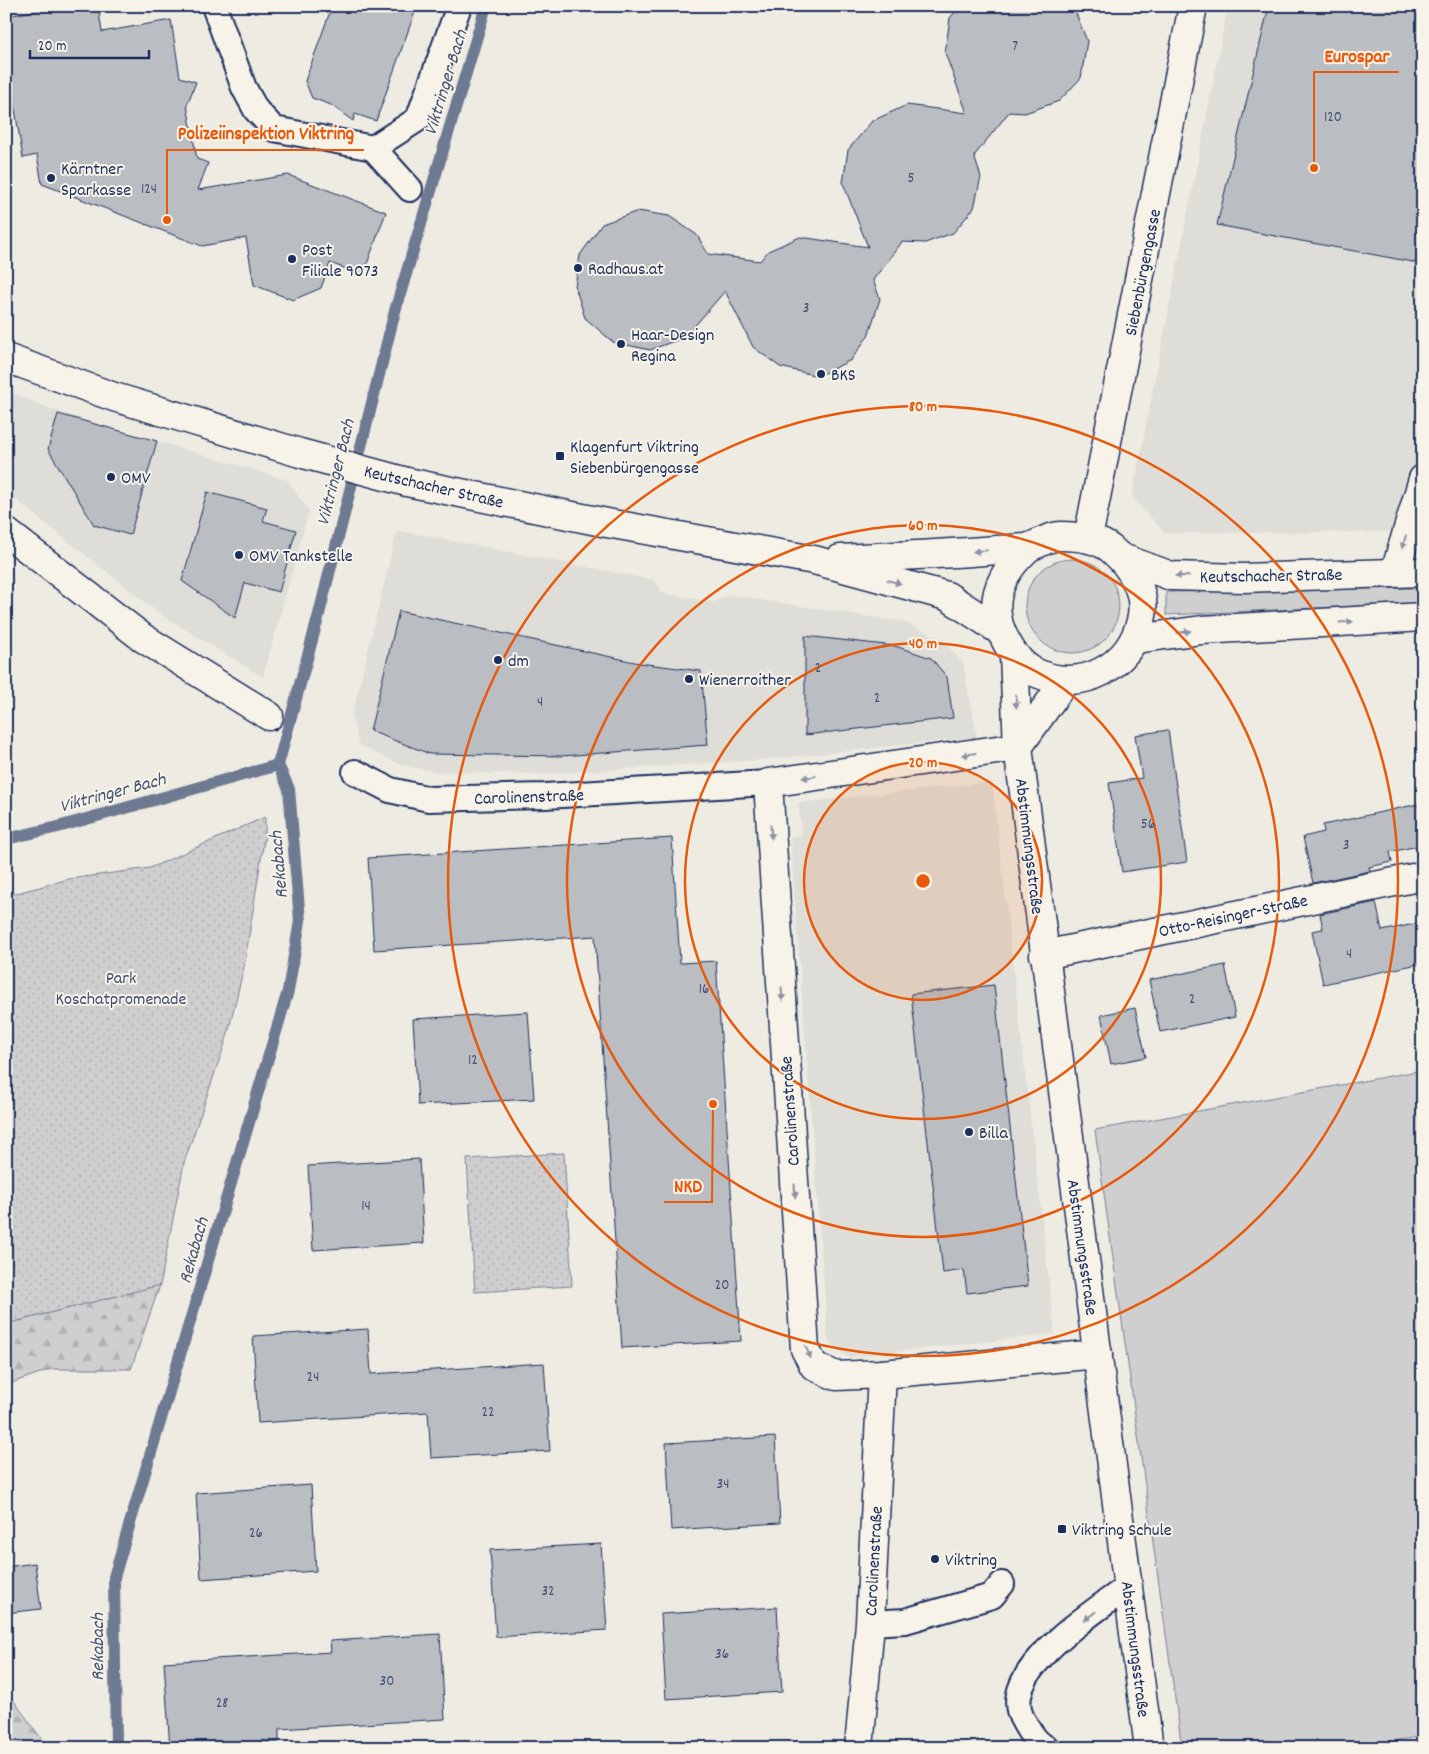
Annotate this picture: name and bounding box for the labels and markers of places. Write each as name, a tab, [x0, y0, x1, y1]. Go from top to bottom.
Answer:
callout: Eurospar	[1314, 38, 1399, 72]
callout: Polizeiinspektion Viktring	[167, 116, 364, 150]
place label: Kärntner Sparkasse	[61, 158, 131, 204]
marker: Kärntner Sparkasse	[45, 172, 57, 184]
place label: Post Filiale 9073	[302, 239, 379, 285]
marker: Post Filiale 9073	[286, 253, 298, 265]
place label: Radhaus.at	[588, 258, 664, 283]
marker: Radhaus.at	[572, 262, 584, 274]
place label: Haar-Design Regina	[631, 324, 714, 370]
marker: Haar-Design Regina	[615, 338, 627, 350]
place label: BKS	[831, 364, 856, 389]
marker: BKS	[815, 368, 827, 380]
place label: Klagenfurt Viktring Siebenbürgengasse	[570, 436, 699, 482]
marker: Klagenfurt Viktring Siebenbürgengasse	[554, 450, 566, 462]
place label: OMV	[121, 467, 151, 492]
marker: OMV	[105, 471, 117, 483]
place label: OMV Tankstelle	[249, 545, 353, 570]
marker: OMV Tankstelle	[233, 549, 245, 561]
place label: dm	[508, 650, 529, 675]
marker: dm	[492, 654, 504, 666]
place label: Wienerroither	[699, 669, 791, 694]
marker: Wienerroither	[683, 673, 695, 685]
centre of rings	[914, 872, 932, 890]
place label: Billa	[979, 1122, 1008, 1147]
marker: Billa	[963, 1126, 975, 1138]
callout: NKD	[664, 1168, 712, 1202]
place label: Viktring Schule	[1072, 1519, 1172, 1544]
marker: Viktring Schule	[1056, 1523, 1068, 1535]
place label: Viktring	[945, 1549, 997, 1574]
marker: Viktring	[929, 1553, 941, 1565]

